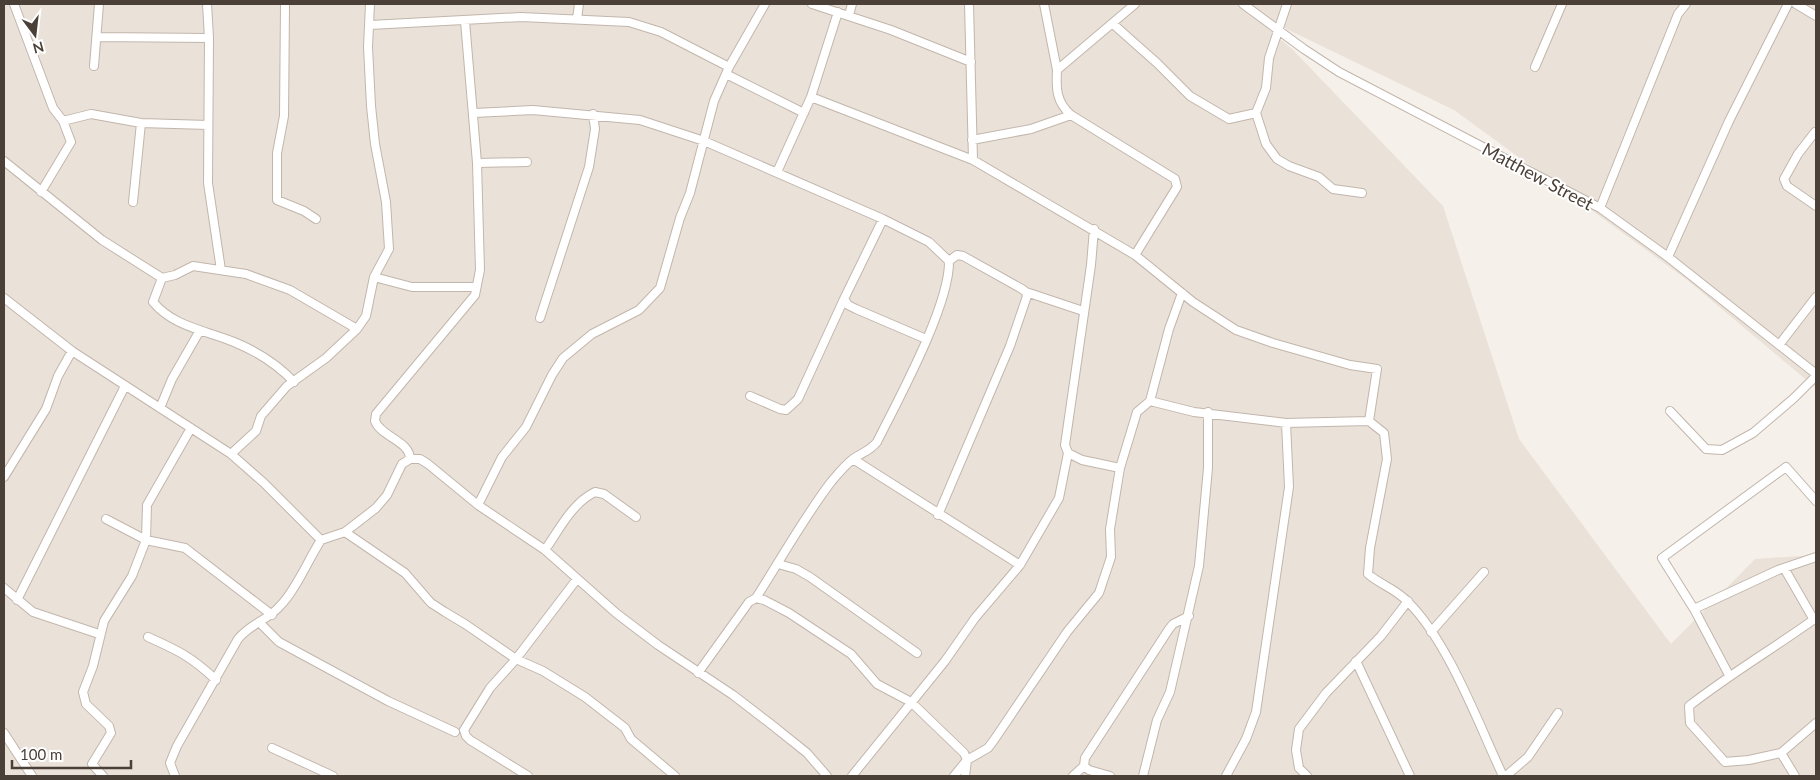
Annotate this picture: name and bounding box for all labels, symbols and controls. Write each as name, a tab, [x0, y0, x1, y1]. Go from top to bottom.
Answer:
north arrow	[10, 10, 60, 60]
text: N	[31, 38, 46, 58]
street label: Matthew Street	[1479, 137, 1598, 215]
scale bar	[12, 738, 131, 770]
text: 100 m	[20, 745, 62, 763]

